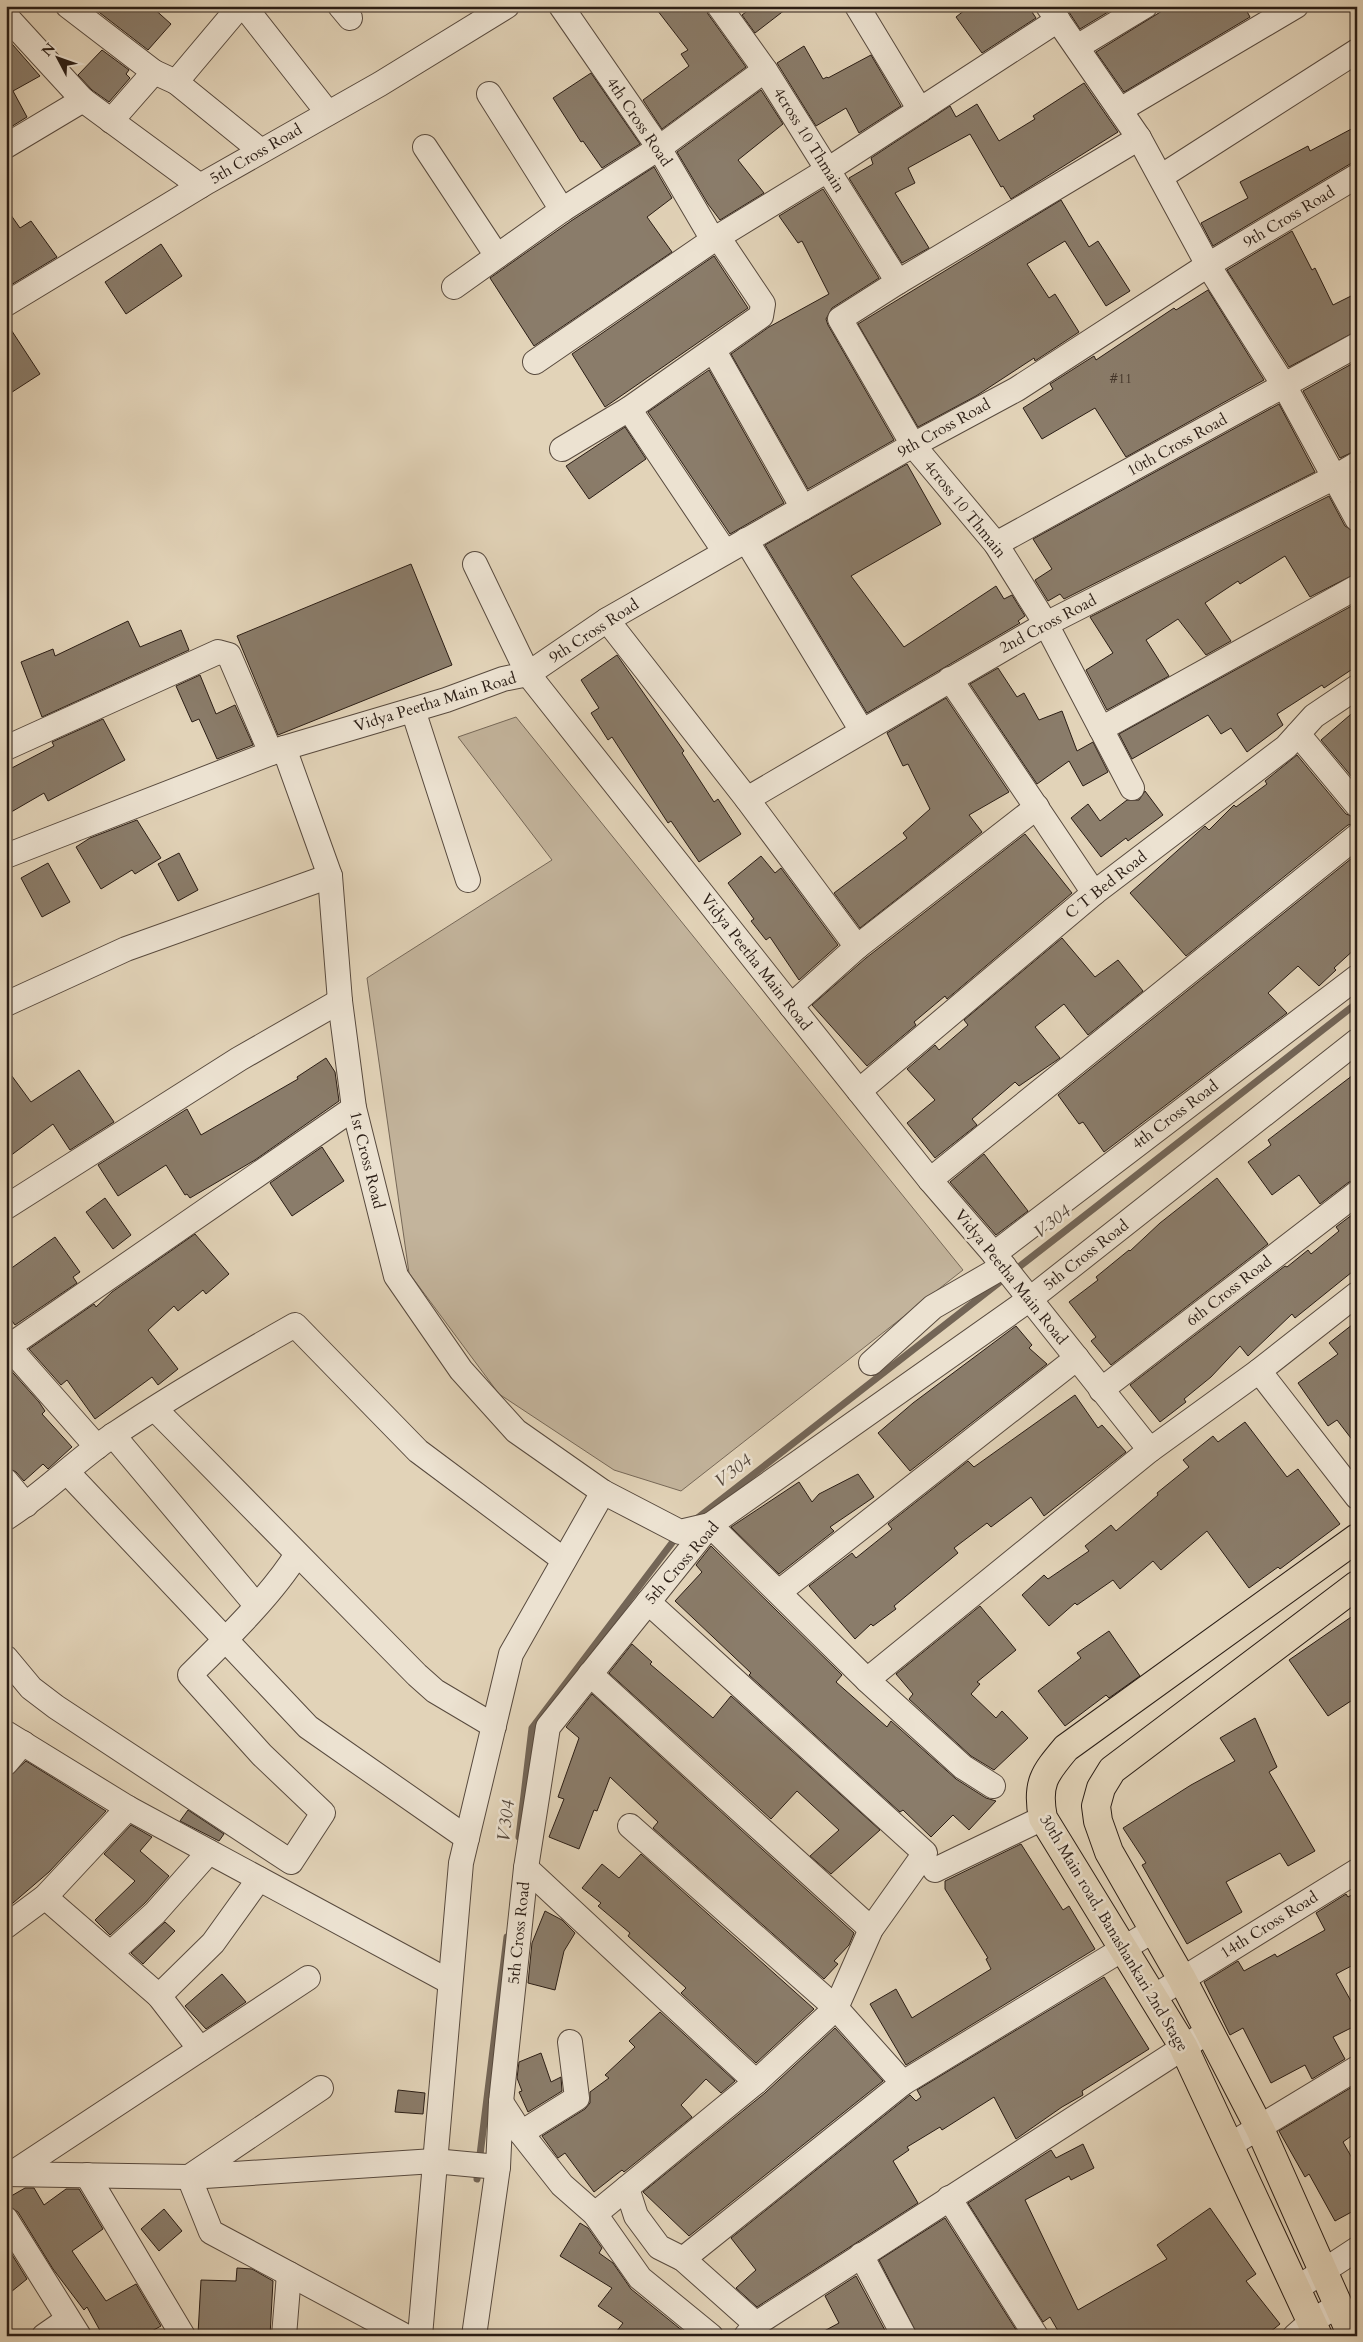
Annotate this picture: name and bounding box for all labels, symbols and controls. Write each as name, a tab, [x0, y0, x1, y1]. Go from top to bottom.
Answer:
north arrow	[32, 32, 82, 82]
text: N	[37, 39, 60, 61]
street label: 4th Cross Road	[601, 73, 677, 171]
street label: 4cross 10 Thmain	[768, 83, 850, 197]
street label: 5th Cross Road	[206, 118, 307, 189]
street label: 9th Cross Road	[1239, 181, 1339, 253]
house number: #11	[1110, 369, 1132, 388]
street label: 9th Cross Road	[894, 393, 995, 463]
street label: 10th Cross Road	[1123, 408, 1231, 482]
street label: 4cross 10 Thmain	[919, 455, 1011, 563]
street label: 2nd Cross Road	[996, 589, 1101, 659]
street label: 9th Cross Road	[545, 593, 644, 668]
street label: Vidya Peetha Main Road	[351, 667, 519, 737]
street label: C T Bed Road	[1060, 846, 1152, 924]
street label: Vidya Peetha Main Road	[695, 889, 817, 1036]
street label: 4th Cross Road	[1127, 1075, 1223, 1155]
street label: 1st Cross Road	[344, 1109, 390, 1212]
water label: V304	[1028, 1199, 1077, 1245]
street label: Vidya Peetha Main Road	[949, 1205, 1073, 1350]
street label: 5th Cross Road	[1039, 1214, 1134, 1295]
street label: 6th Cross Road	[1182, 1250, 1277, 1331]
water label: V304	[709, 1448, 758, 1494]
street label: 5th Cross Road	[640, 1516, 724, 1609]
water label: V304	[491, 1798, 521, 1843]
street label: 30th Main road, Banashankari 2nd Stage	[1034, 1810, 1194, 2056]
street label: 5th Cross Road	[503, 1880, 535, 1985]
street label: 14th Cross Road	[1216, 1886, 1322, 1964]

